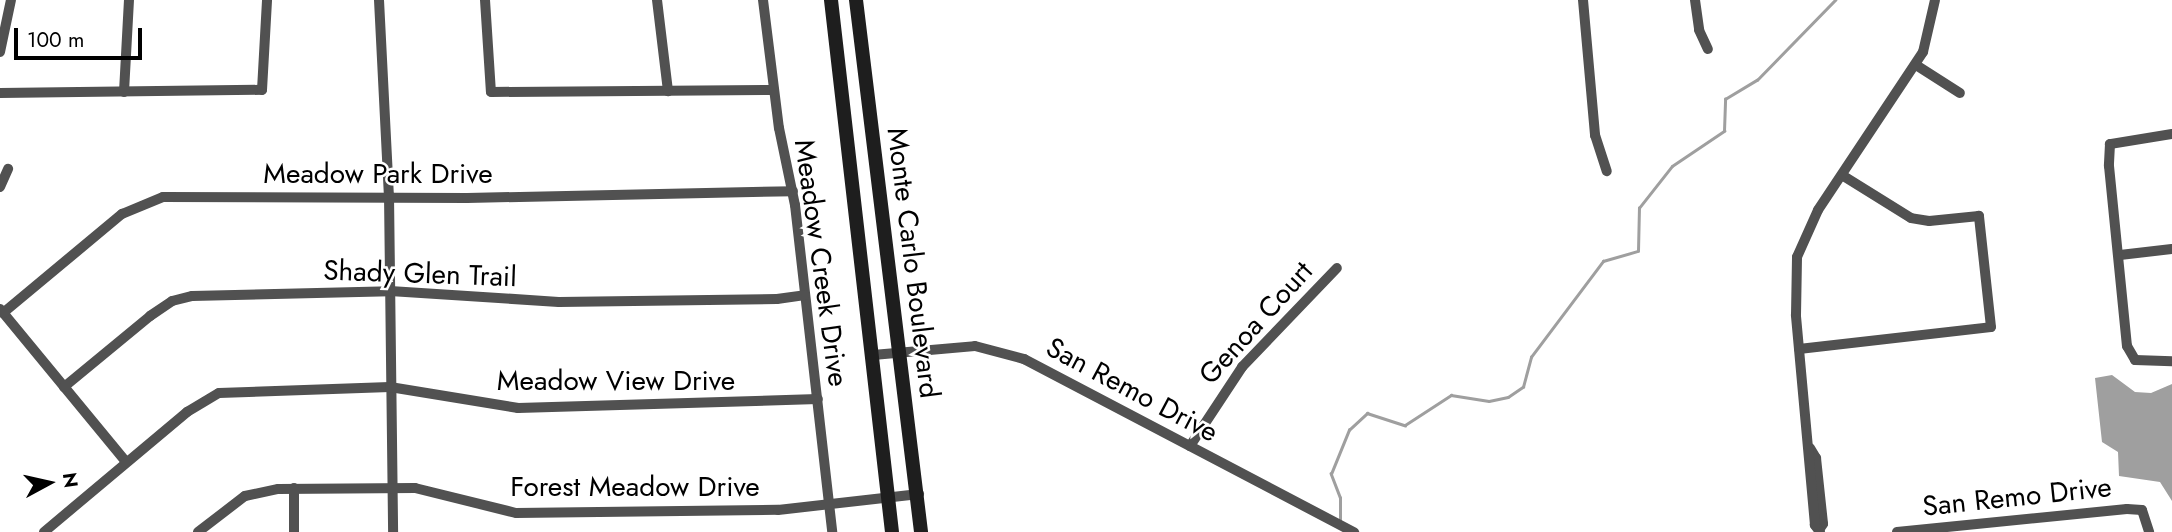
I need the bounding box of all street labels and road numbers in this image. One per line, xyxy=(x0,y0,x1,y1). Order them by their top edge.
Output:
street label: Monte Carlo Boulevard xyxy=(880,126,946,400)
street label: Meadow Creek Drive xyxy=(787,137,855,389)
street label: Meadow Park Drive xyxy=(263,157,493,191)
street label: Shady Glen Trail xyxy=(323,254,517,294)
street label: Genoa Court xyxy=(1192,255,1320,391)
street label: San Remo Drive xyxy=(1040,331,1224,449)
street label: Meadow View Drive xyxy=(497,364,735,398)
street label: Forest Meadow Drive xyxy=(510,470,760,504)
street label: San Remo Drive xyxy=(1921,470,2113,524)

